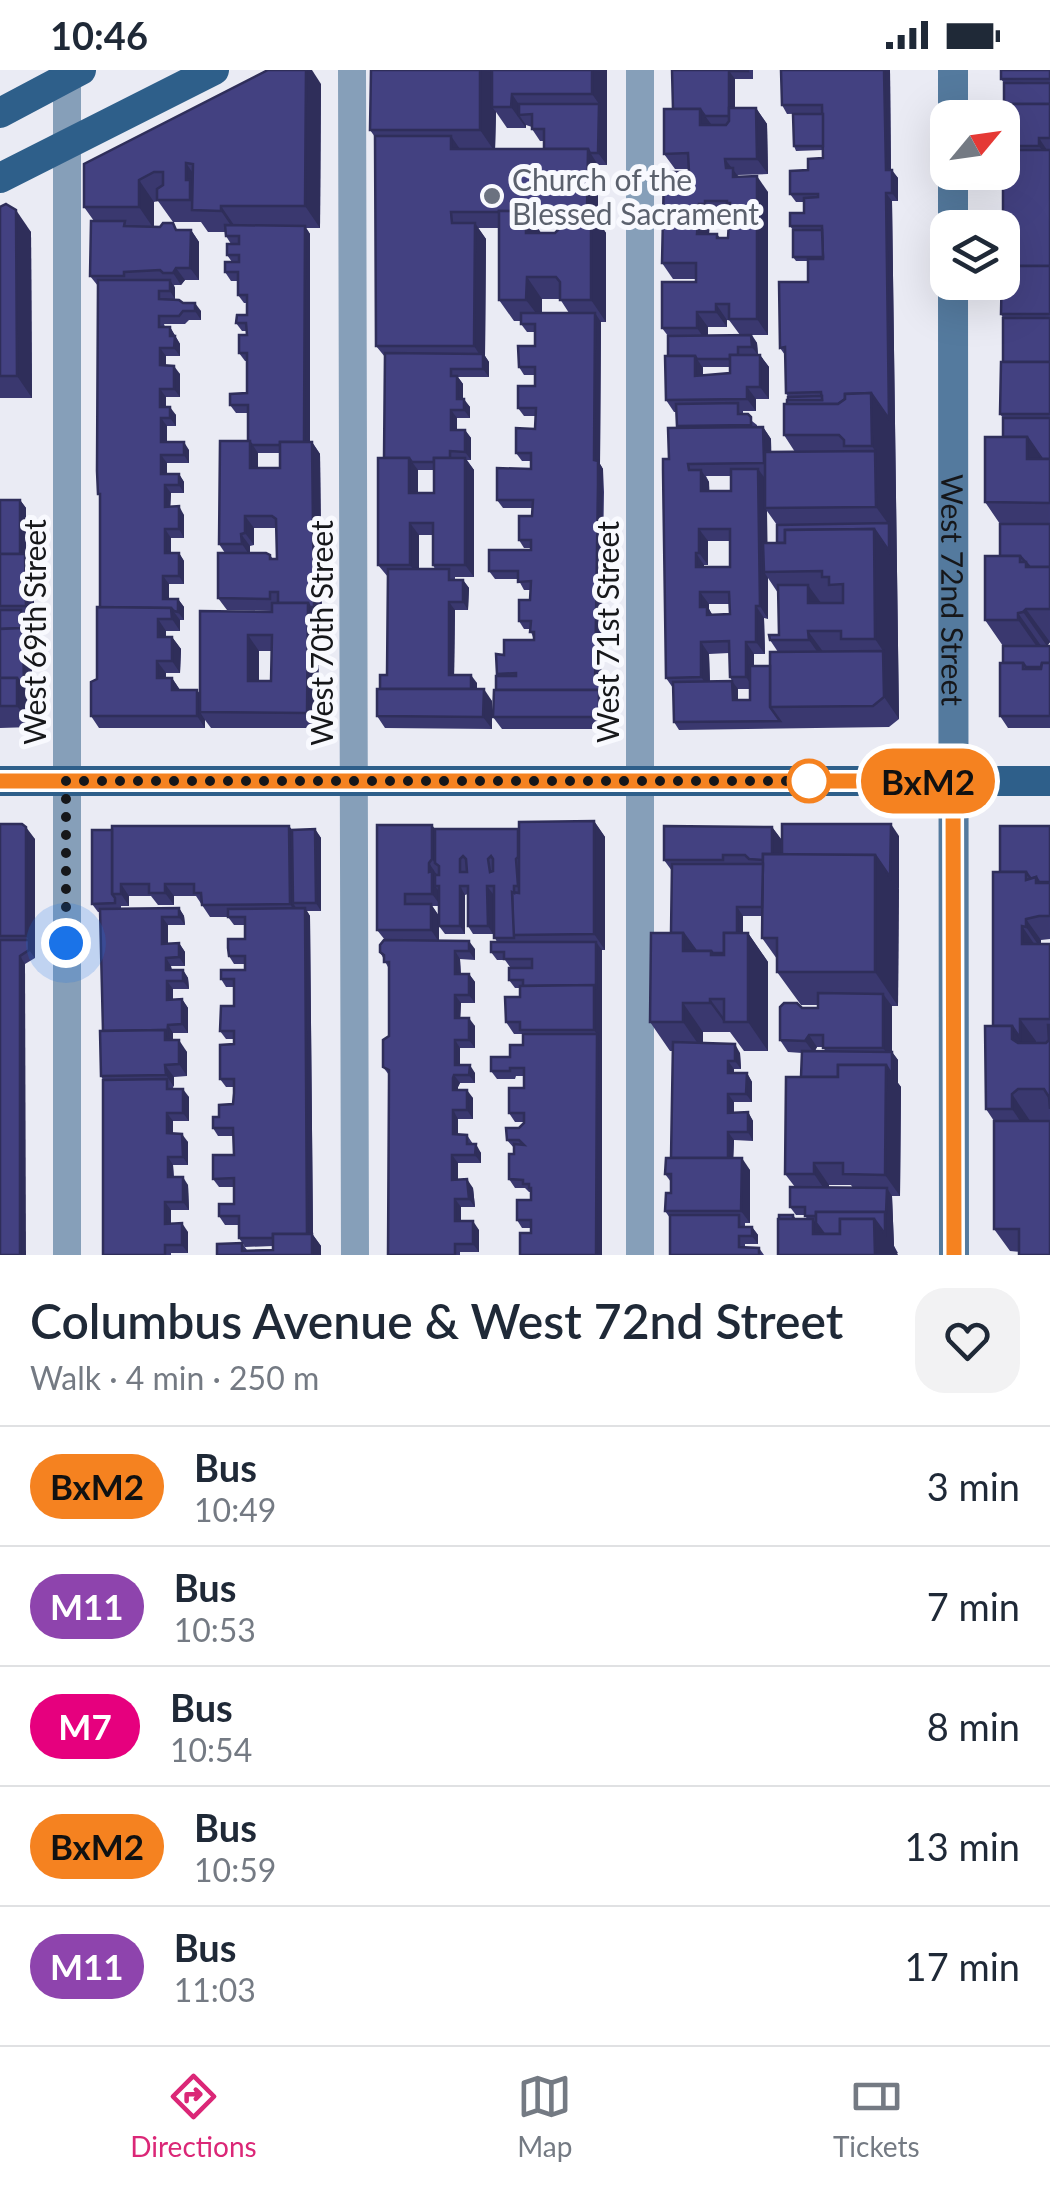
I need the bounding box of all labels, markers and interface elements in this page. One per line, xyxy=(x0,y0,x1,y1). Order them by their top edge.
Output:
text: 10:46 xyxy=(50,12,148,58)
north arrow xyxy=(930,100,1020,190)
map controls xyxy=(930,100,1020,300)
place label: Church of the Blessed Sacrament xyxy=(512,161,759,231)
marker: Church of the Blessed Sacrament xyxy=(481,185,503,207)
button: layers xyxy=(930,210,1020,300)
street label: West 72nd Street xyxy=(935,474,971,706)
street label: West 69th Street xyxy=(16,519,52,745)
street label: West 70th Street xyxy=(303,520,339,746)
street label: West 71st Street xyxy=(589,521,625,743)
line badge: BxM2 xyxy=(858,748,998,814)
unlabelled marker xyxy=(788,760,830,802)
text: BxM2 xyxy=(881,760,975,802)
your location xyxy=(41,918,91,968)
button: heart xyxy=(915,1288,1020,1393)
text: Columbus Avenue & West 72nd Street xyxy=(30,1292,843,1349)
text: Walk · 4 min · 250 m xyxy=(30,1358,319,1397)
text: Bus xyxy=(194,1444,257,1490)
text: 3 min xyxy=(927,1463,1020,1509)
text: BxM2 xyxy=(50,1465,144,1507)
text: 10:49 xyxy=(194,1490,276,1529)
text: Bus xyxy=(174,1564,237,1610)
text: 7 min xyxy=(927,1583,1020,1629)
text: M11 xyxy=(50,1585,124,1627)
text: 10:53 xyxy=(174,1610,256,1649)
text: Bus xyxy=(170,1684,233,1730)
text: 8 min xyxy=(927,1703,1020,1749)
text: M7 xyxy=(58,1705,112,1747)
text: 10:54 xyxy=(170,1730,252,1769)
text: Bus xyxy=(194,1804,257,1850)
text: 13 min xyxy=(905,1823,1020,1869)
text: BxM2 xyxy=(50,1825,144,1867)
text: 10:59 xyxy=(194,1850,276,1889)
text: Bus xyxy=(174,1924,237,1970)
text: 17 min xyxy=(905,1943,1020,1989)
text: M11 xyxy=(50,1945,124,1987)
text: 11:03 xyxy=(174,1970,256,2009)
tab: Directions xyxy=(130,2069,257,2163)
tab: Map xyxy=(517,2069,572,2163)
tab: Tickets xyxy=(833,2069,920,2163)

